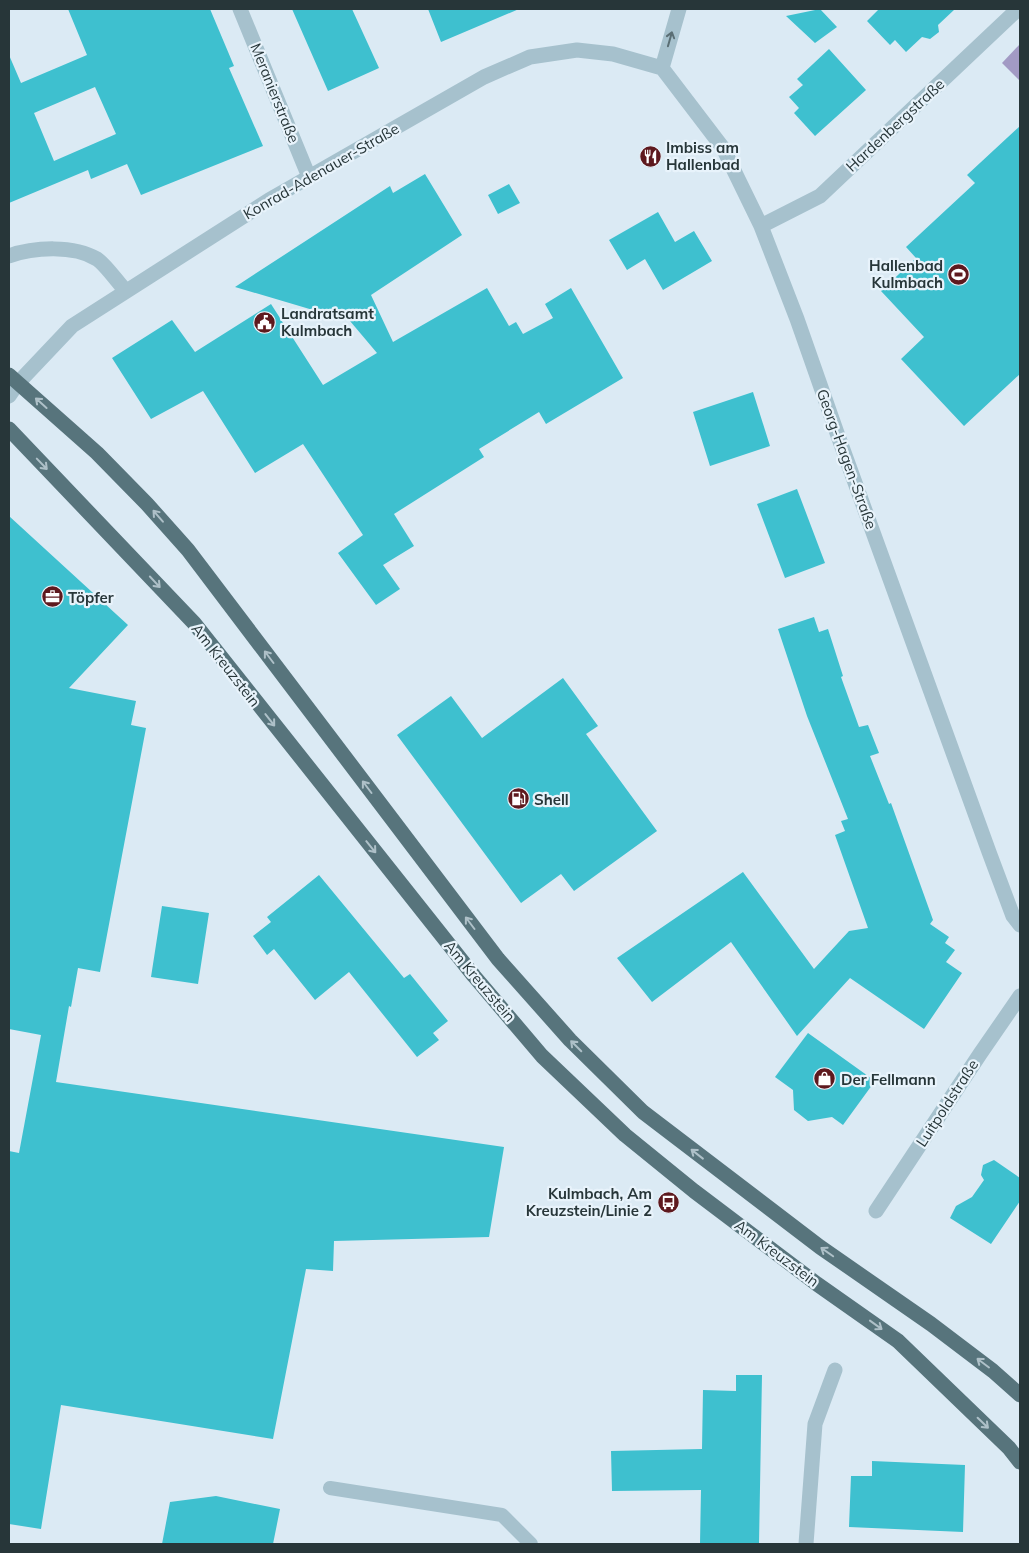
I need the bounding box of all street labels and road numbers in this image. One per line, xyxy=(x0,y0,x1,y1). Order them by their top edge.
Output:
street label: Meranierstraße xyxy=(246,40,304,146)
street label: Hardenbergstraße xyxy=(842,74,948,176)
street label: Konrad-Adenauer-Straße xyxy=(240,119,402,223)
street label: Georg-Hagen-Straße xyxy=(813,386,881,532)
street label: Am Kreuzstein xyxy=(188,620,264,710)
street label: Am Kreuzstein xyxy=(440,936,520,1026)
street label: Luitpoldstraße xyxy=(912,1056,982,1150)
street label: Am Kreuzstein xyxy=(731,1215,823,1291)

